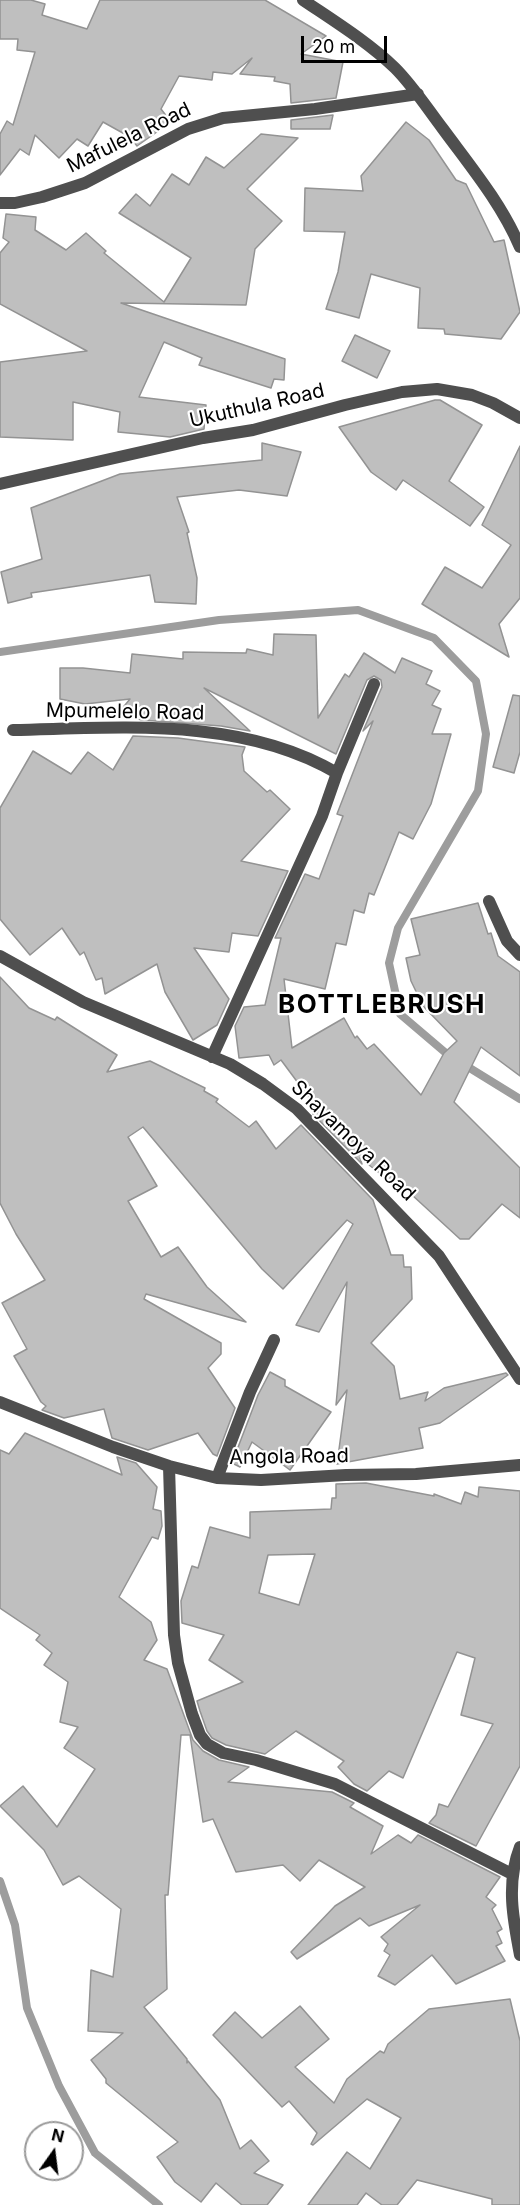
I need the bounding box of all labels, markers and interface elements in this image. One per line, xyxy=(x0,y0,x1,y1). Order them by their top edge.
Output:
scale bar xyxy=(304,24,390,62)
text: 20 m xyxy=(312,36,355,57)
street label: Mafulela Road xyxy=(63,98,195,178)
street label: Ukuthula Road xyxy=(187,379,327,433)
street label: Mpumelelo Road xyxy=(46,699,204,725)
district label: BOTTLEBRUSH xyxy=(278,989,486,1021)
street label: Shayamoya Road xyxy=(286,1076,420,1206)
street label: Angola Road xyxy=(229,1444,349,1470)
north arrow xyxy=(24,2121,84,2181)
text: N xyxy=(50,2124,66,2147)

